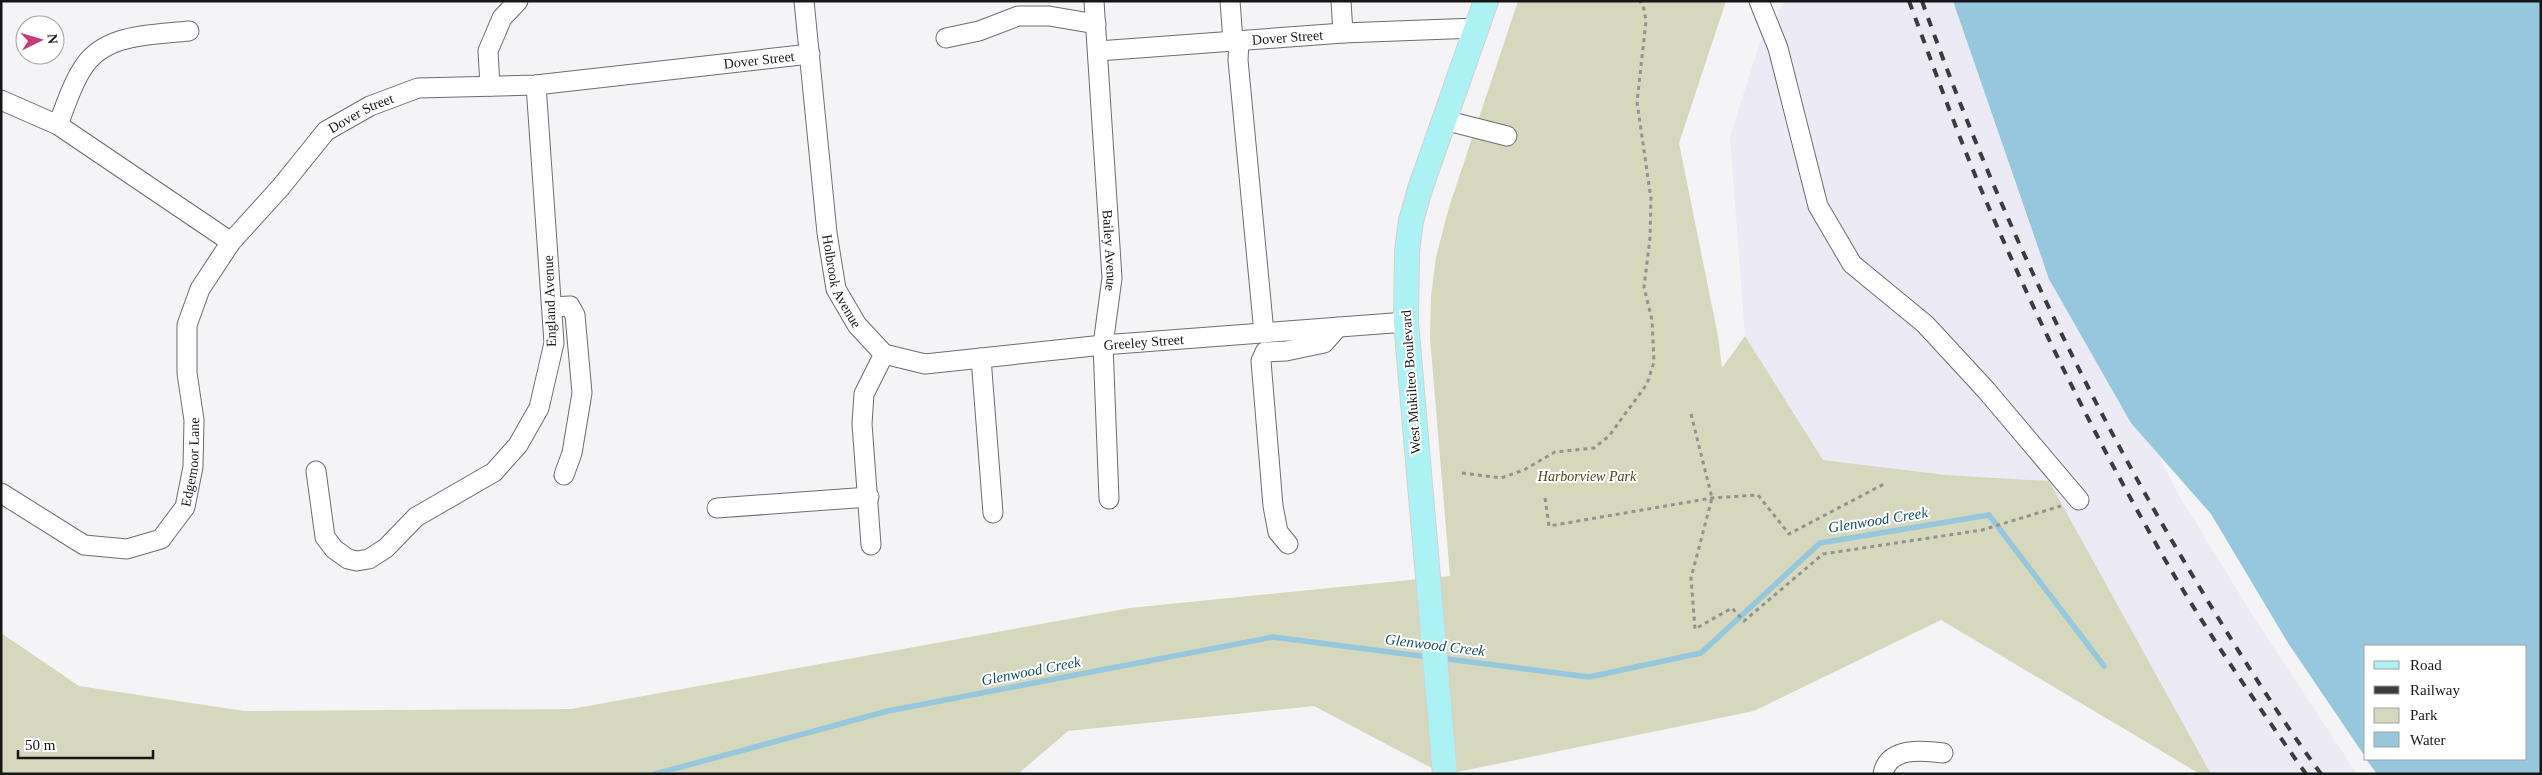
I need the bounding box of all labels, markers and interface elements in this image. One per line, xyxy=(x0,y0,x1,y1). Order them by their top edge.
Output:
north arrow xyxy=(15,15,65,65)
street label: Dover Street xyxy=(1251,27,1324,47)
text: N xyxy=(45,33,60,45)
street label: Dover Street xyxy=(723,48,795,71)
street label: Dover Street xyxy=(326,90,396,136)
street label: Bailey Avenue xyxy=(1100,209,1119,292)
street label: Holbrook Avenue xyxy=(820,233,864,330)
street label: England Avenue xyxy=(541,255,559,347)
street label: West Mukilteo Boulevard xyxy=(1398,310,1424,454)
street label: Greeley Street xyxy=(1103,331,1184,352)
street label: Edgemoor Lane xyxy=(178,417,202,508)
park label: Harborview Park xyxy=(1537,469,1637,484)
water label: Glenwood Creek xyxy=(1827,504,1929,536)
water label: Glenwood Creek xyxy=(1384,631,1486,659)
legend xyxy=(2364,645,2527,760)
water label: Glenwood Creek xyxy=(980,653,1082,688)
text: Road xyxy=(2410,657,2442,673)
text: Railway xyxy=(2410,682,2460,698)
text: Park xyxy=(2410,707,2438,723)
scale bar xyxy=(18,728,152,760)
text: Water xyxy=(2410,732,2445,748)
text: 50 m xyxy=(25,737,56,753)

